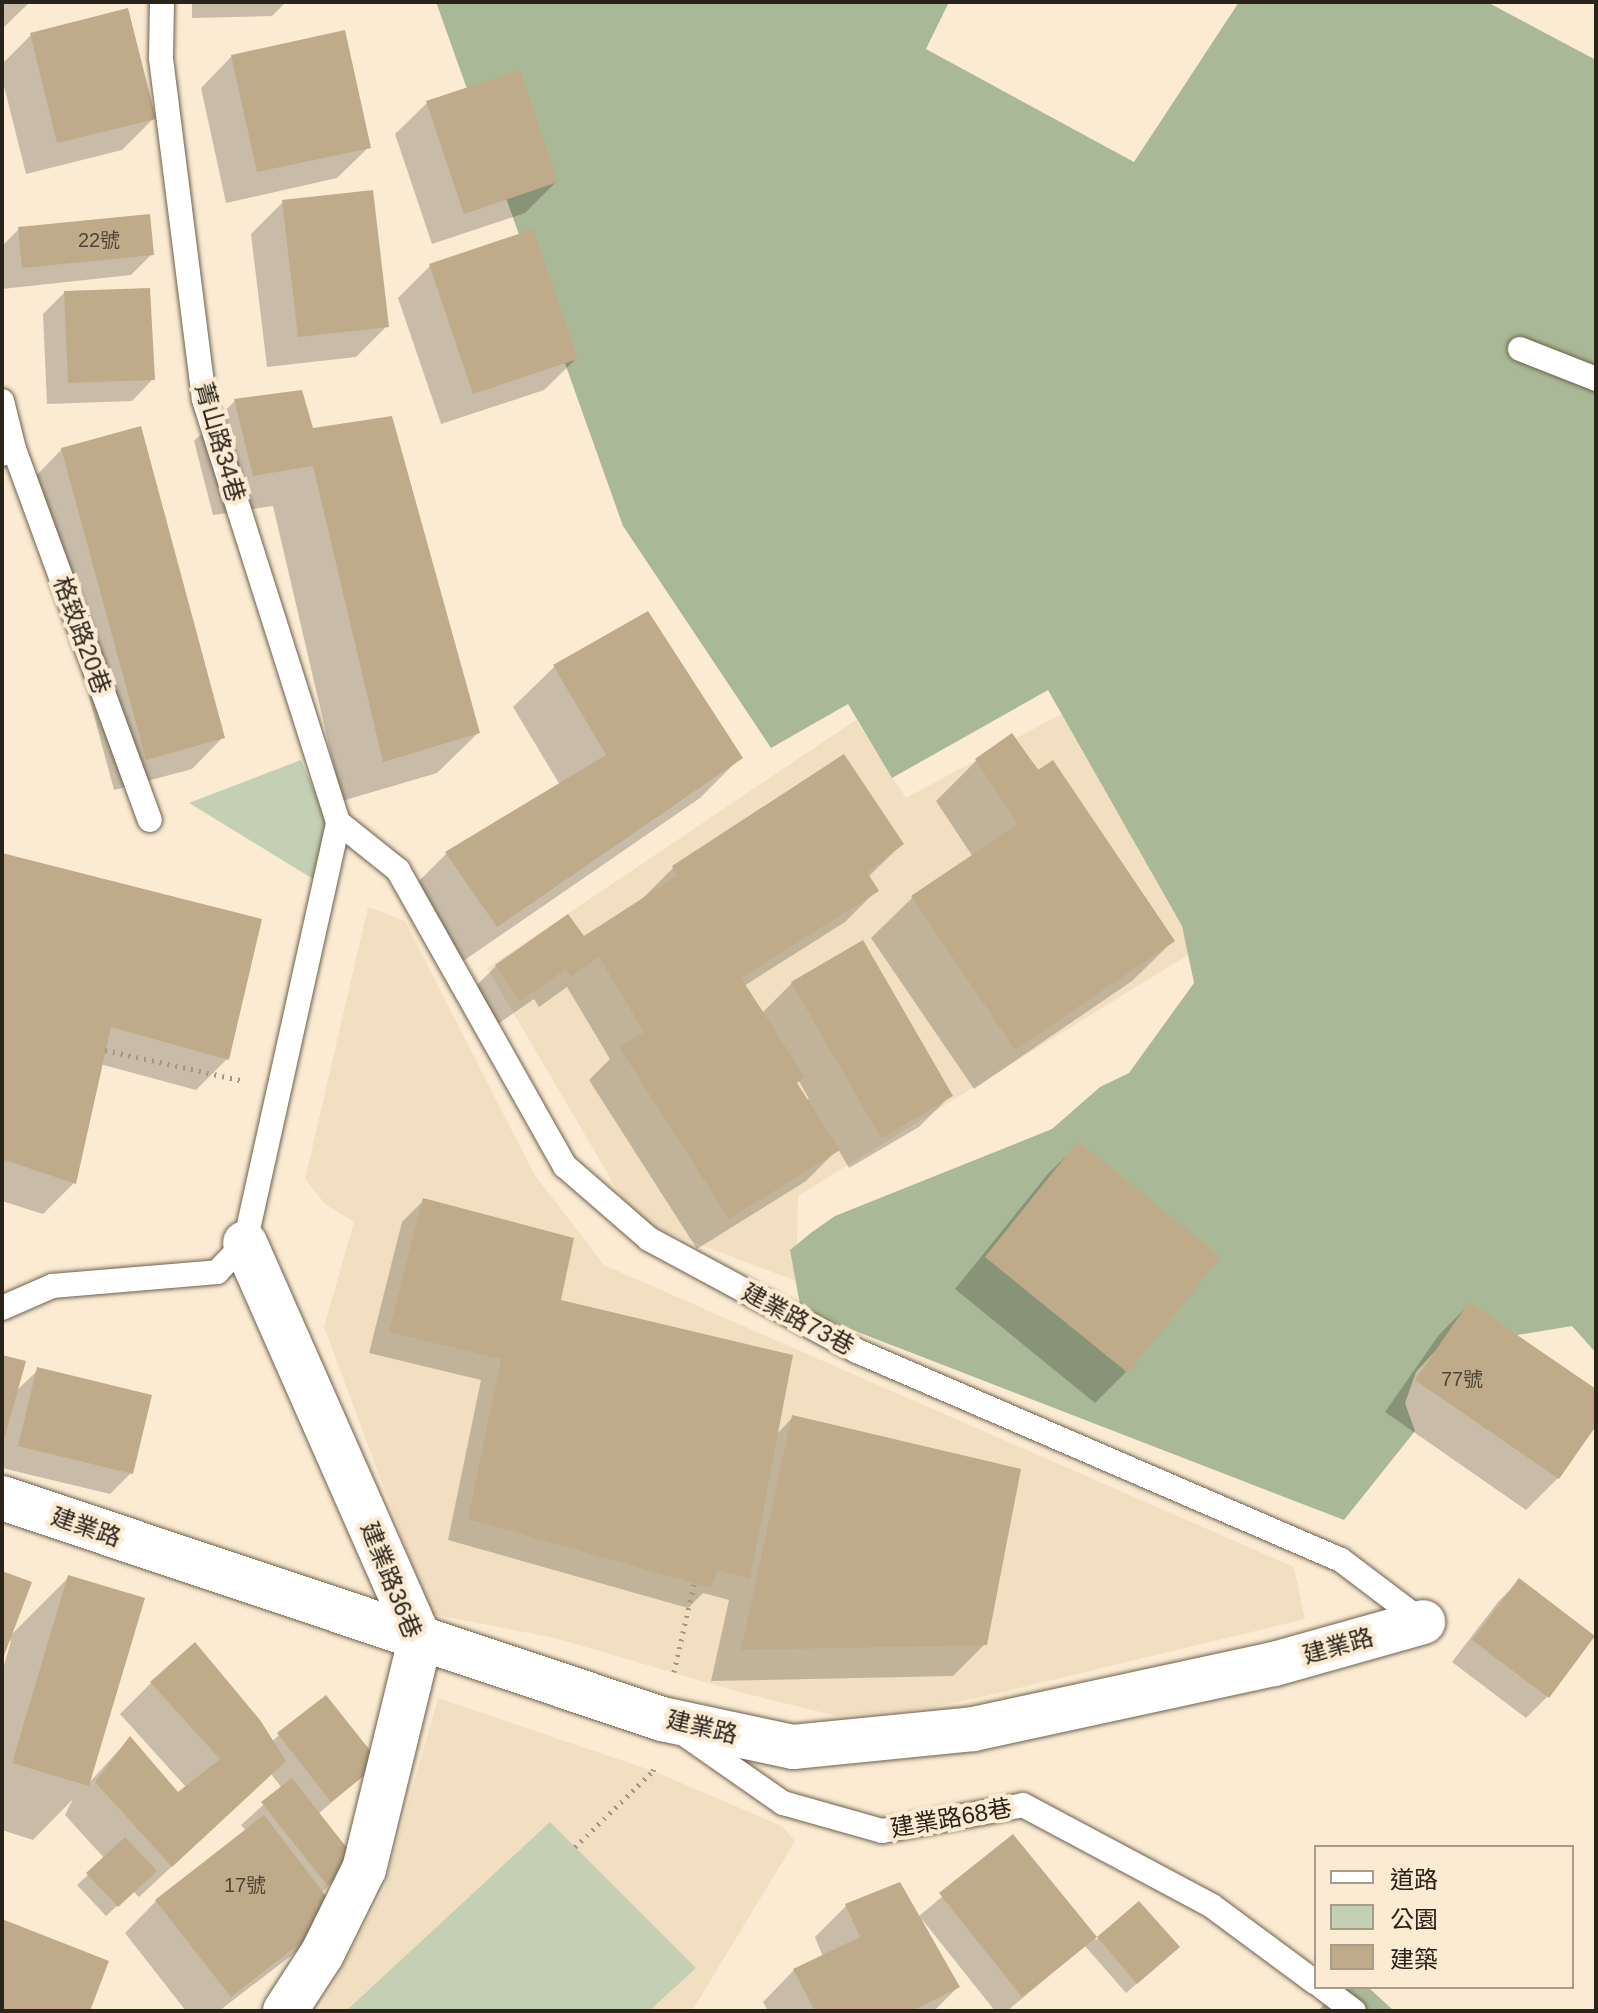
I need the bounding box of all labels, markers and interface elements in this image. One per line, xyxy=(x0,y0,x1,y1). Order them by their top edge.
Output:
house number: 22號 xyxy=(78,228,120,252)
street label: 菁山路34巷 xyxy=(189,379,251,505)
street label: 格致路20巷 xyxy=(47,572,117,698)
street label: 建業路73巷 xyxy=(737,1277,859,1361)
house number: 77號 xyxy=(1441,1367,1483,1391)
street label: 建業路 xyxy=(47,1502,125,1552)
street label: 建業路36巷 xyxy=(355,1518,427,1642)
street label: 建業路 xyxy=(1299,1622,1377,1670)
street label: 建業路 xyxy=(664,1705,740,1749)
street label: 建業路68巷 xyxy=(888,1793,1014,1843)
legend xyxy=(1314,1845,1574,1989)
text: 道路 xyxy=(1390,1866,1438,1893)
house number: 17號 xyxy=(224,1873,266,1897)
text: 公園 xyxy=(1390,1906,1438,1933)
text: 建築 xyxy=(1390,1946,1438,1973)

